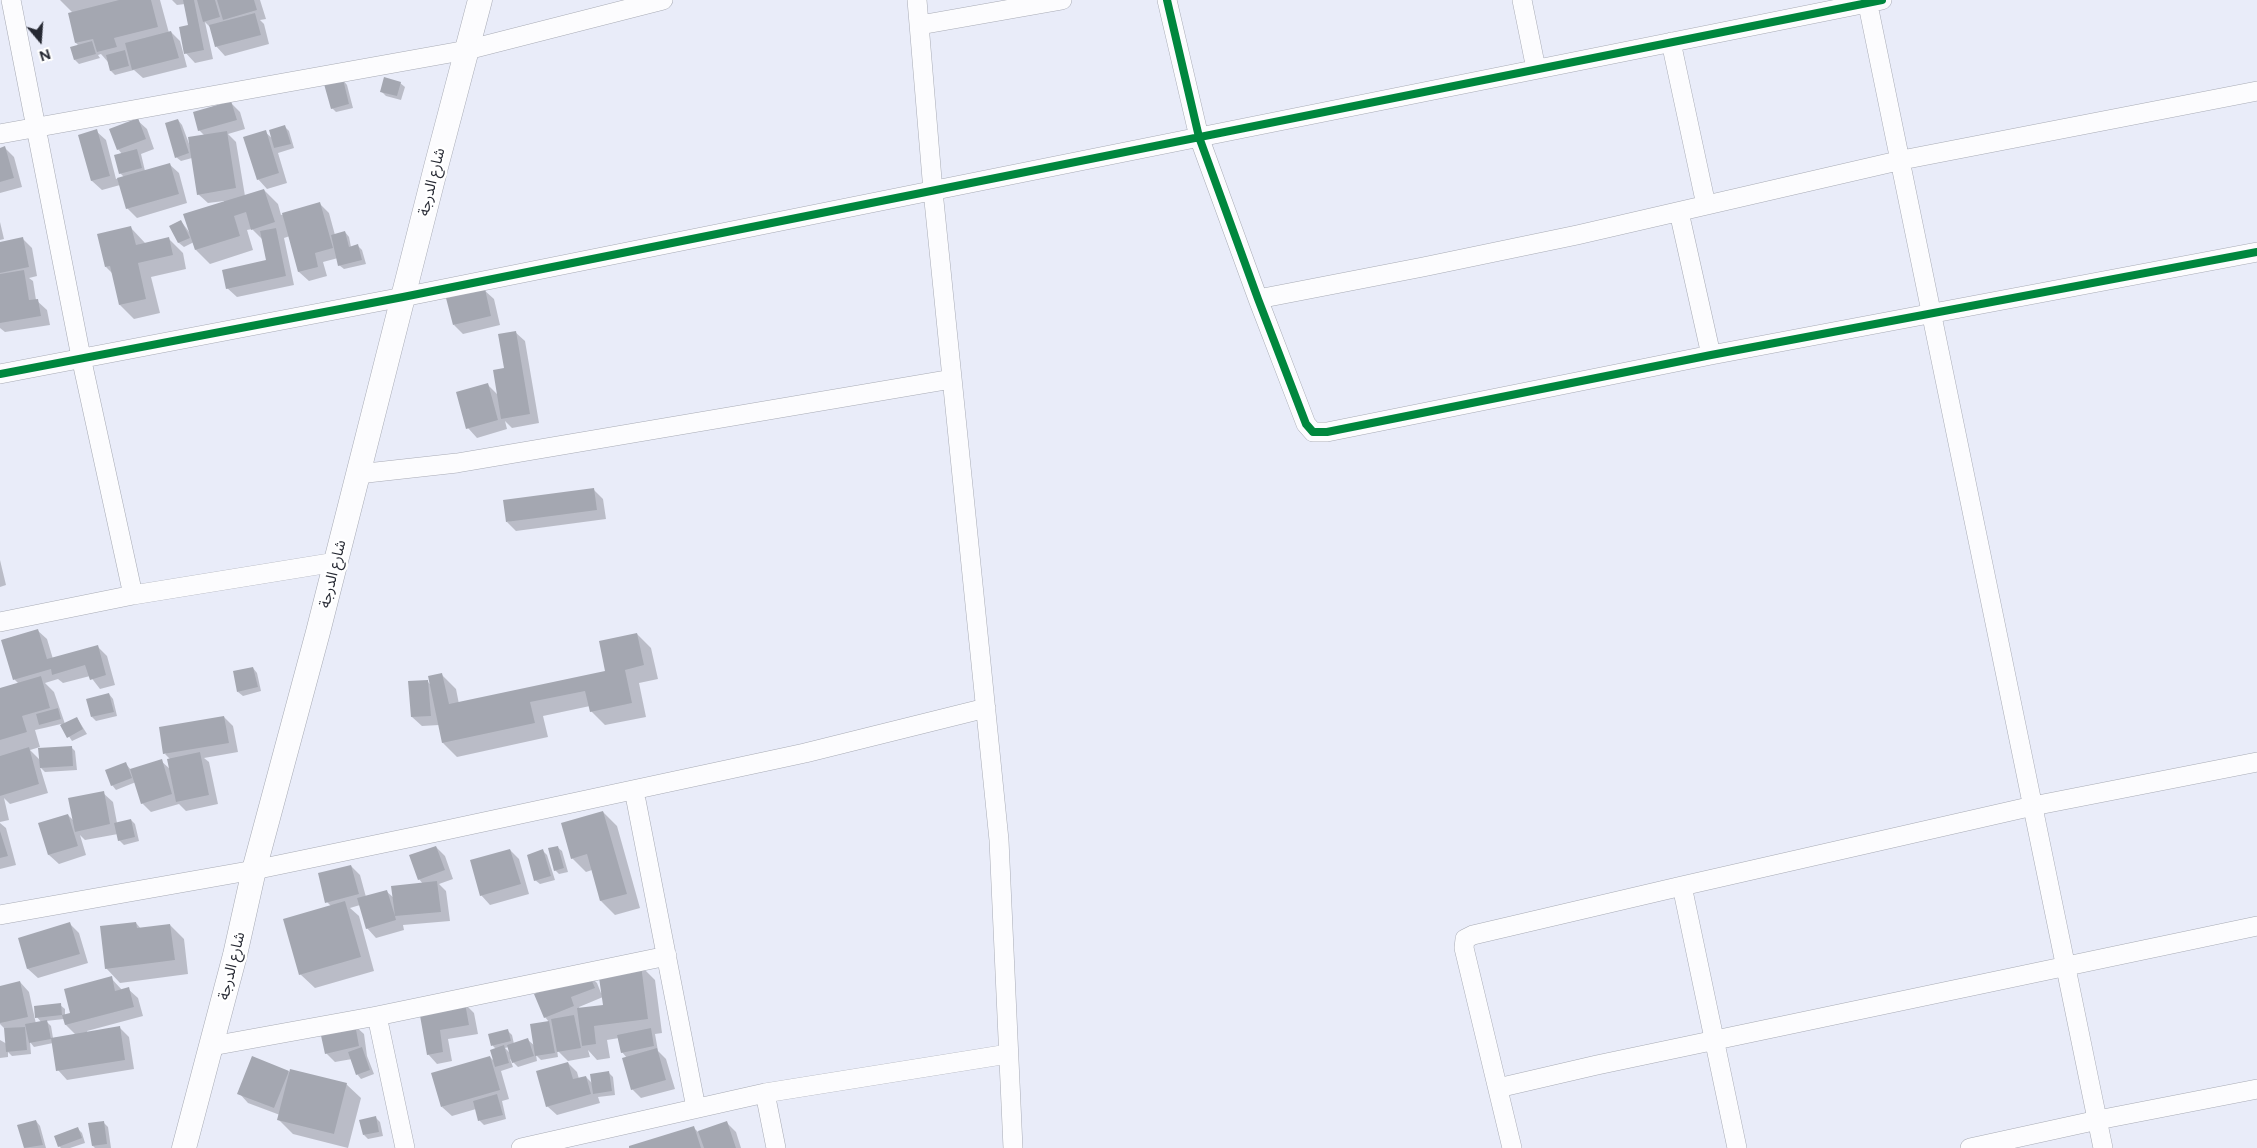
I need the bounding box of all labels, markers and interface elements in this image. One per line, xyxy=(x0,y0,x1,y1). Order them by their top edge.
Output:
north arrow xyxy=(15,15,65,65)
text: N xyxy=(37,45,53,64)
street label: شارع الدرجة xyxy=(415,146,449,218)
street label: شارع الدرجة xyxy=(316,538,350,610)
street label: شارع الدرجة xyxy=(215,930,249,1002)

